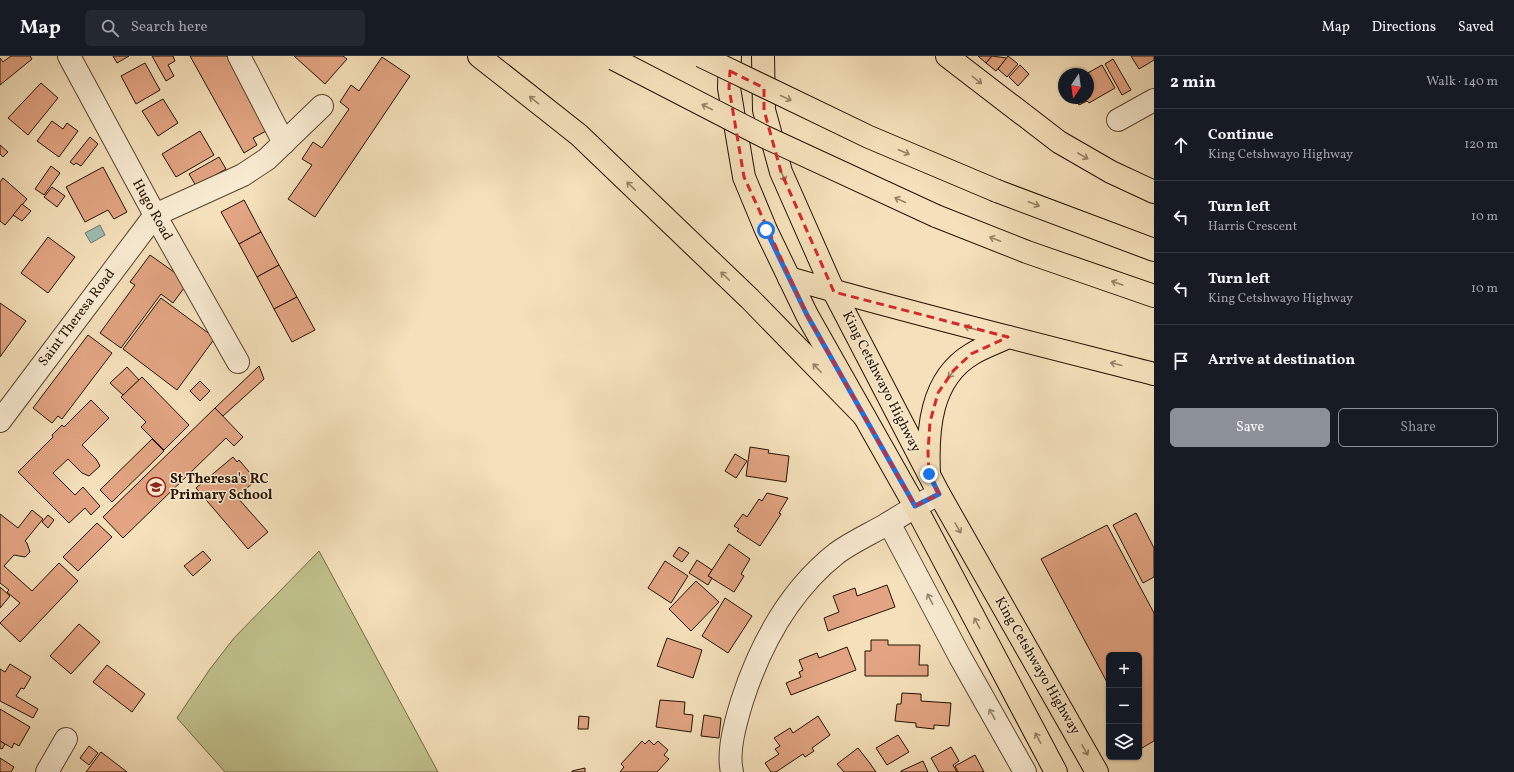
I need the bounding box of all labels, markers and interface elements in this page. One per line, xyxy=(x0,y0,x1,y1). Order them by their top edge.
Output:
search box xyxy=(85,10,365,46)
text: Map xyxy=(20,15,61,41)
icon: search xyxy=(99,17,121,39)
text: Search here xyxy=(131,17,208,38)
text: Map xyxy=(1322,18,1350,37)
text: Directions xyxy=(1372,18,1436,37)
text: Saved xyxy=(1458,18,1494,37)
north arrow xyxy=(1058,68,1094,104)
text: 2 min xyxy=(1170,71,1216,94)
text: Walk · 140 m xyxy=(1426,73,1498,91)
one-way arrow xyxy=(972,76,983,85)
one-way arrow xyxy=(529,95,540,104)
one-way arrow xyxy=(779,95,791,102)
one-way arrow xyxy=(701,103,713,111)
text: Continue xyxy=(1208,125,1273,146)
icon: ahead xyxy=(1170,134,1192,156)
text: 120 m xyxy=(1464,136,1498,154)
text: King Cetshwayo Highway xyxy=(1208,146,1353,164)
one-way arrow xyxy=(898,149,910,156)
one-way arrow xyxy=(1077,152,1089,160)
one-way arrow xyxy=(779,170,787,182)
street label: Hugo Road xyxy=(127,176,177,244)
one-way arrow xyxy=(626,181,636,191)
one-way arrow xyxy=(895,196,907,203)
text: Turn left xyxy=(1208,197,1270,218)
one-way arrow xyxy=(1027,201,1039,209)
icon: left xyxy=(1170,206,1192,228)
text: 10 m xyxy=(1471,208,1498,226)
text: Harris Crescent xyxy=(1208,218,1297,236)
route start xyxy=(757,221,775,239)
one-way arrow xyxy=(990,235,1002,243)
street label: Saint Theresa Road xyxy=(34,265,120,371)
text: Turn left xyxy=(1208,269,1270,290)
one-way arrow xyxy=(720,271,731,280)
icon: left xyxy=(1170,278,1192,300)
one-way arrow xyxy=(1112,279,1124,287)
text: 10 m xyxy=(1471,280,1498,298)
text: King Cetshwayo Highway xyxy=(1208,290,1353,308)
street label: King Cetshwayo Highway xyxy=(837,308,925,456)
one-way arrow xyxy=(964,323,977,331)
icon: arrive xyxy=(1170,350,1192,372)
text: Arrive at destination xyxy=(1208,350,1355,371)
one-way arrow xyxy=(1110,360,1123,368)
one-way arrow xyxy=(812,363,822,373)
one-way arrow xyxy=(948,367,957,378)
button: Save xyxy=(1170,408,1330,447)
button: Share xyxy=(1338,408,1498,447)
route end xyxy=(920,465,938,483)
place label: St Theresa's RC Primary School xyxy=(170,470,273,505)
school or university icon: St Theresa's RC Primary School xyxy=(145,476,167,498)
one-way arrow xyxy=(955,522,963,534)
one-way arrow xyxy=(926,593,933,605)
street label: King Cetshwayo Highway xyxy=(990,594,1084,739)
one-way arrow xyxy=(973,617,980,629)
map controls xyxy=(1106,652,1142,760)
button: + xyxy=(1106,652,1142,688)
button: − xyxy=(1106,688,1142,724)
one-way arrow xyxy=(987,708,995,720)
button: layers xyxy=(1106,724,1142,760)
one-way arrow xyxy=(1034,732,1041,744)
one-way arrow xyxy=(1081,744,1089,756)

